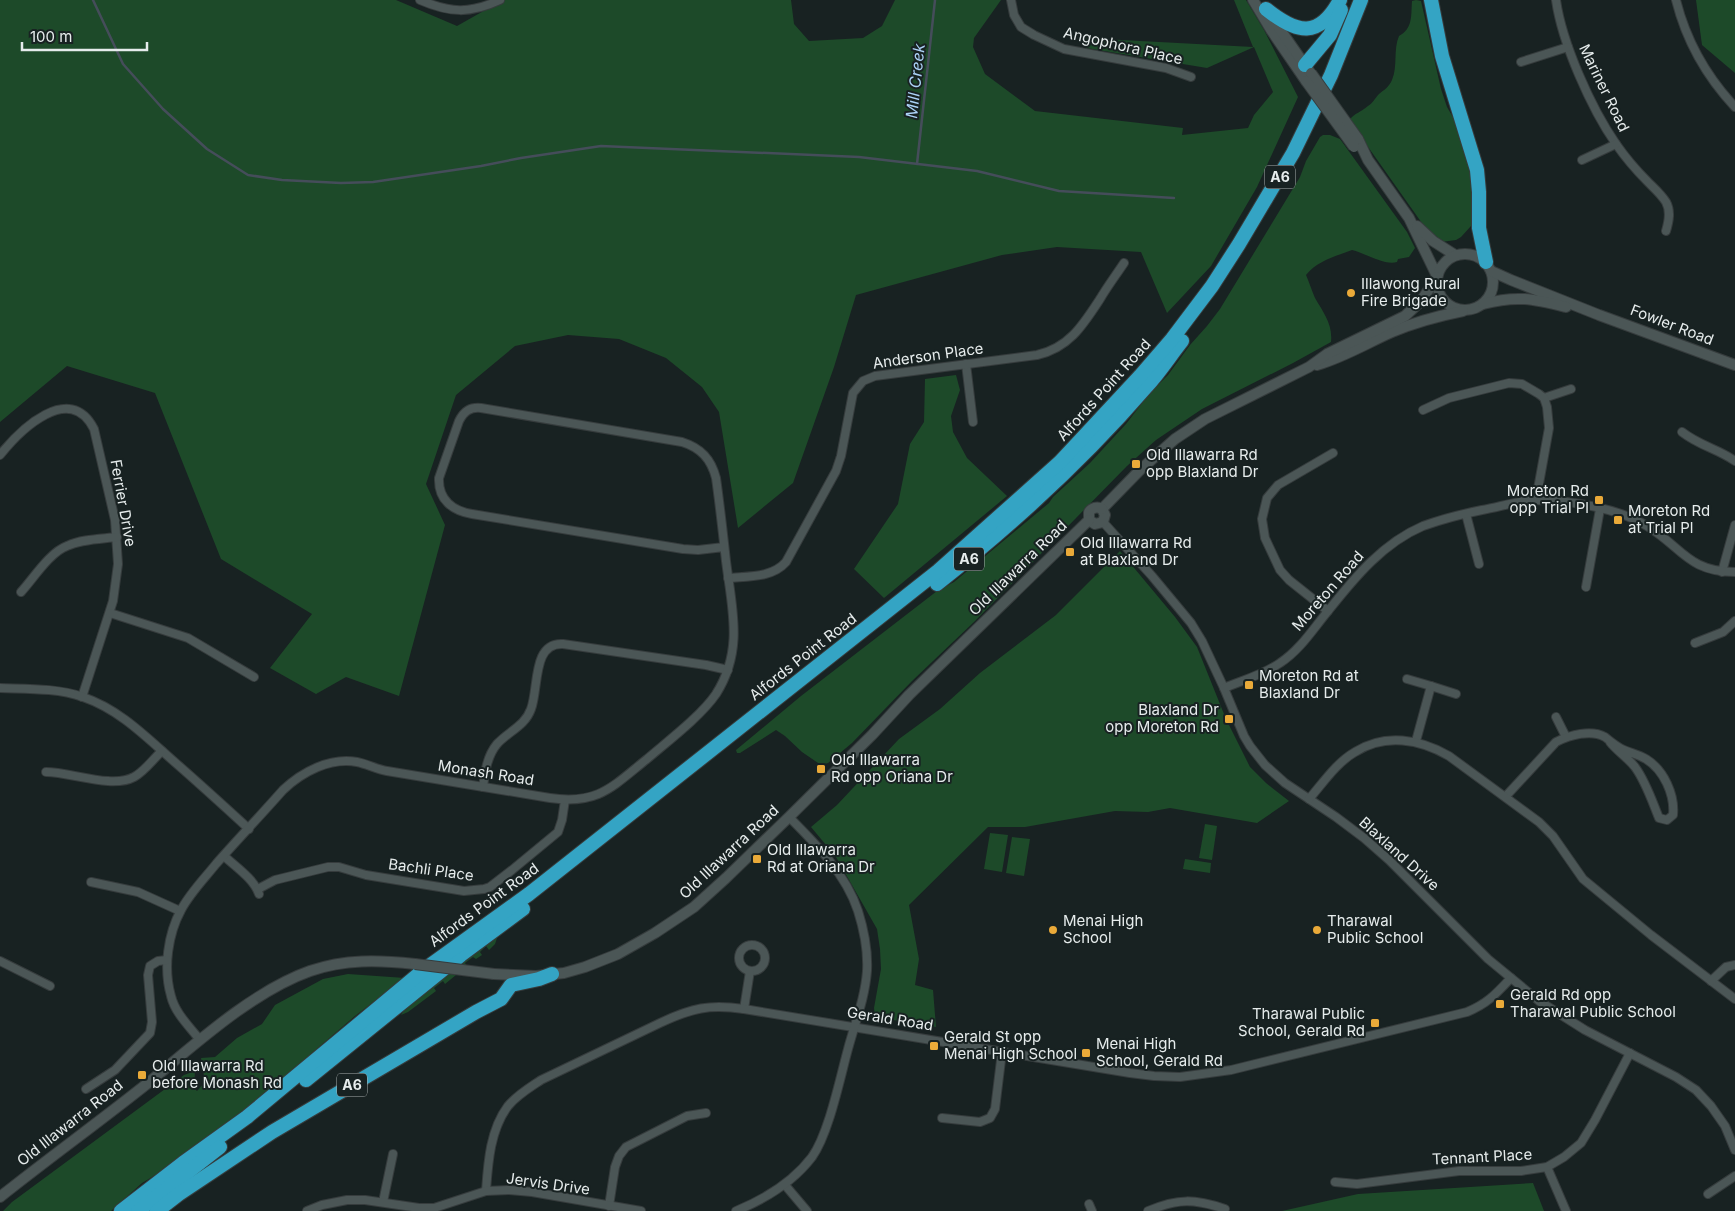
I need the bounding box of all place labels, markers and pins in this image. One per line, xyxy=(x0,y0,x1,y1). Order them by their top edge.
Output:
place label: Illawong Rural Fire Brigade xyxy=(1361,274,1460,310)
marker: Illawong Rural Fire Brigade xyxy=(1345,287,1357,299)
place label: Old Illawarra Rd opp Blaxland Dr xyxy=(1146,445,1259,481)
marker: Old Illawarra Rd opp Blaxland Dr xyxy=(1130,458,1142,470)
place label: Moreton Rd opp Trial Pl xyxy=(1507,481,1589,517)
marker: Moreton Rd opp Trial Pl xyxy=(1593,494,1605,506)
place label: Moreton Rd at Trial Pl xyxy=(1628,501,1710,537)
marker: Moreton Rd at Trial Pl xyxy=(1612,514,1624,526)
place label: Old Illawarra Rd at Blaxland Dr xyxy=(1080,533,1192,569)
marker: Old Illawarra Rd at Blaxland Dr xyxy=(1064,546,1076,558)
place label: Moreton Rd at Blaxland Dr xyxy=(1259,666,1359,702)
marker: Moreton Rd at Blaxland Dr xyxy=(1243,679,1255,691)
place label: Blaxland Dr opp Moreton Rd xyxy=(1105,700,1219,736)
marker: Blaxland Dr opp Moreton Rd xyxy=(1223,713,1235,725)
place label: Old Illawarra Rd opp Oriana Dr xyxy=(831,750,953,786)
marker: Old Illawarra Rd opp Oriana Dr xyxy=(815,763,827,775)
place label: Old Illawarra Rd at Oriana Dr xyxy=(767,840,875,876)
marker: Old Illawarra Rd at Oriana Dr xyxy=(751,853,763,865)
place label: Menai High School xyxy=(1063,911,1143,947)
place label: Tharawal Public School xyxy=(1327,911,1423,947)
marker: Menai High School xyxy=(1047,924,1059,936)
marker: Tharawal Public School xyxy=(1311,924,1323,936)
place label: Gerald Rd opp Tharawal Public School xyxy=(1510,985,1676,1021)
marker: Gerald Rd opp Tharawal Public School xyxy=(1494,998,1506,1010)
place label: Tharawal Public School, Gerald Rd xyxy=(1238,1004,1365,1040)
marker: Tharawal Public School, Gerald Rd xyxy=(1369,1017,1381,1029)
place label: Gerald St opp Menai High School xyxy=(944,1027,1077,1063)
place label: Menai High School, Gerald Rd xyxy=(1096,1034,1223,1070)
marker: Gerald St opp Menai High School xyxy=(928,1040,940,1052)
marker: Menai High School, Gerald Rd xyxy=(1080,1047,1092,1059)
place label: Old Illawarra Rd before Monash Rd xyxy=(152,1056,282,1092)
marker: Old Illawarra Rd before Monash Rd xyxy=(136,1069,148,1081)

